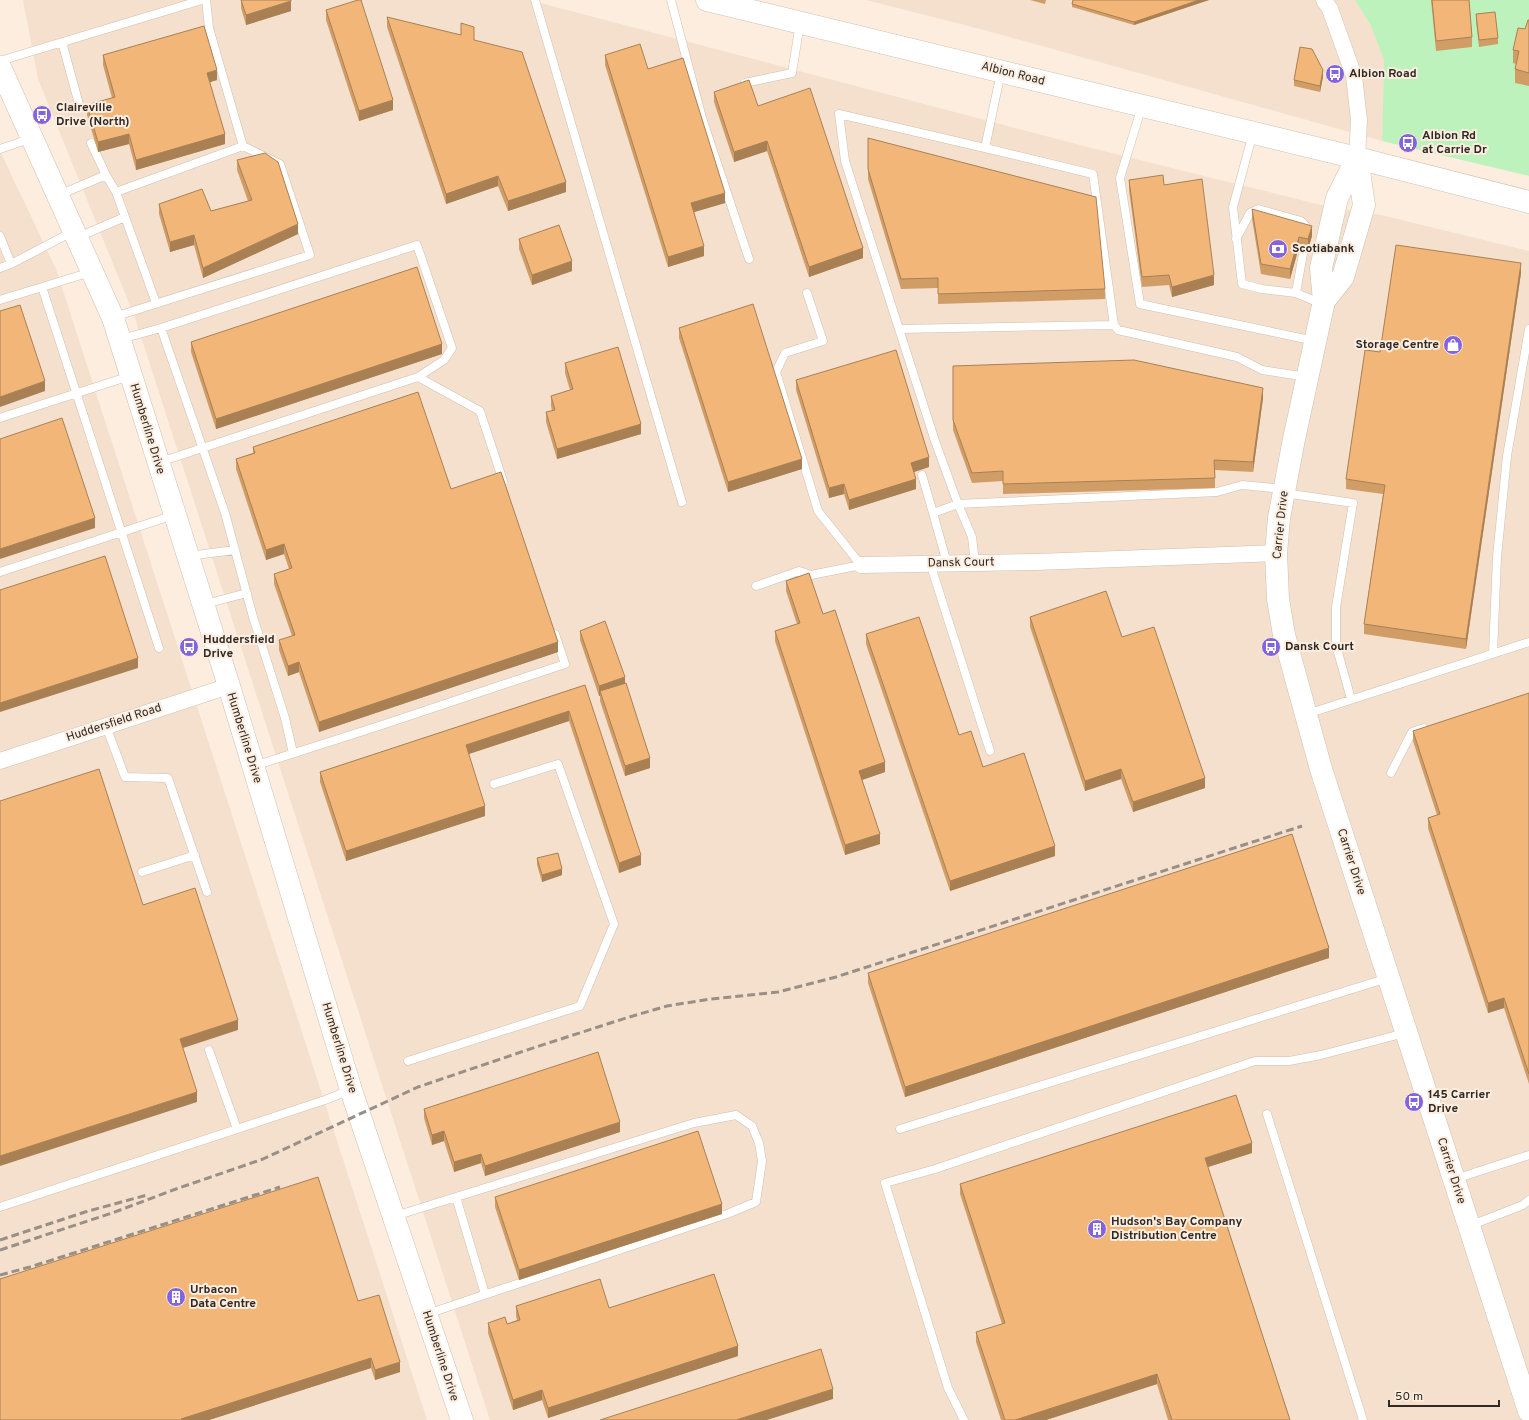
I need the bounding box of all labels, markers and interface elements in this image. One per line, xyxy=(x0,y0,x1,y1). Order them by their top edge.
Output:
street label: Albion Road xyxy=(979,58,1047,90)
bus stop icon: Albion Road xyxy=(1324,63,1346,85)
place label: Albion Road xyxy=(1349,66,1417,82)
place label: Claireville Drive (North) xyxy=(56,100,130,130)
bus stop icon: Claireville Drive (North) xyxy=(31,104,53,126)
place label: Albion Rd at Carrie Dr xyxy=(1422,128,1487,158)
bus stop icon: Albion Rd at Carrie Dr xyxy=(1397,132,1419,154)
bank icon: Scotiabank xyxy=(1267,238,1289,260)
place label: Scotiabank xyxy=(1292,241,1355,257)
shop icon: Storage Centre xyxy=(1442,334,1464,356)
place label: Storage Centre xyxy=(1355,337,1439,353)
street label: Humberline Drive xyxy=(126,382,168,476)
street label: Carrier Drive xyxy=(1269,490,1293,560)
street label: Dansk Court xyxy=(927,554,995,572)
place label: Huddersfield Drive xyxy=(203,632,275,662)
bus stop icon: Huddersfield Drive xyxy=(178,636,200,658)
bus stop icon: Dansk Court xyxy=(1260,636,1282,658)
place label: Dansk Court xyxy=(1285,639,1354,655)
street label: Humberline Drive xyxy=(223,691,265,785)
street label: Huddersfield Road xyxy=(64,700,164,746)
street label: Carrier Drive xyxy=(1333,827,1369,897)
street label: Humberline Drive xyxy=(318,1001,360,1095)
place label: 145 Carrier Drive xyxy=(1428,1087,1490,1117)
bus stop icon: 145 Carrier Drive xyxy=(1403,1091,1425,1113)
street label: Carrier Drive xyxy=(1433,1136,1469,1206)
place label: Hudson's Bay Company Distribution Centre xyxy=(1111,1214,1242,1244)
building icon: Hudson's Bay Company Distribution Centre xyxy=(1086,1218,1108,1240)
place label: Urbacon Data Centre xyxy=(190,1282,256,1312)
building icon: Urbacon Data Centre xyxy=(165,1286,187,1308)
street label: Humberline Drive xyxy=(418,1309,462,1403)
scale bar xyxy=(1389,1382,1499,1408)
text: 50 m xyxy=(1395,1389,1423,1405)

